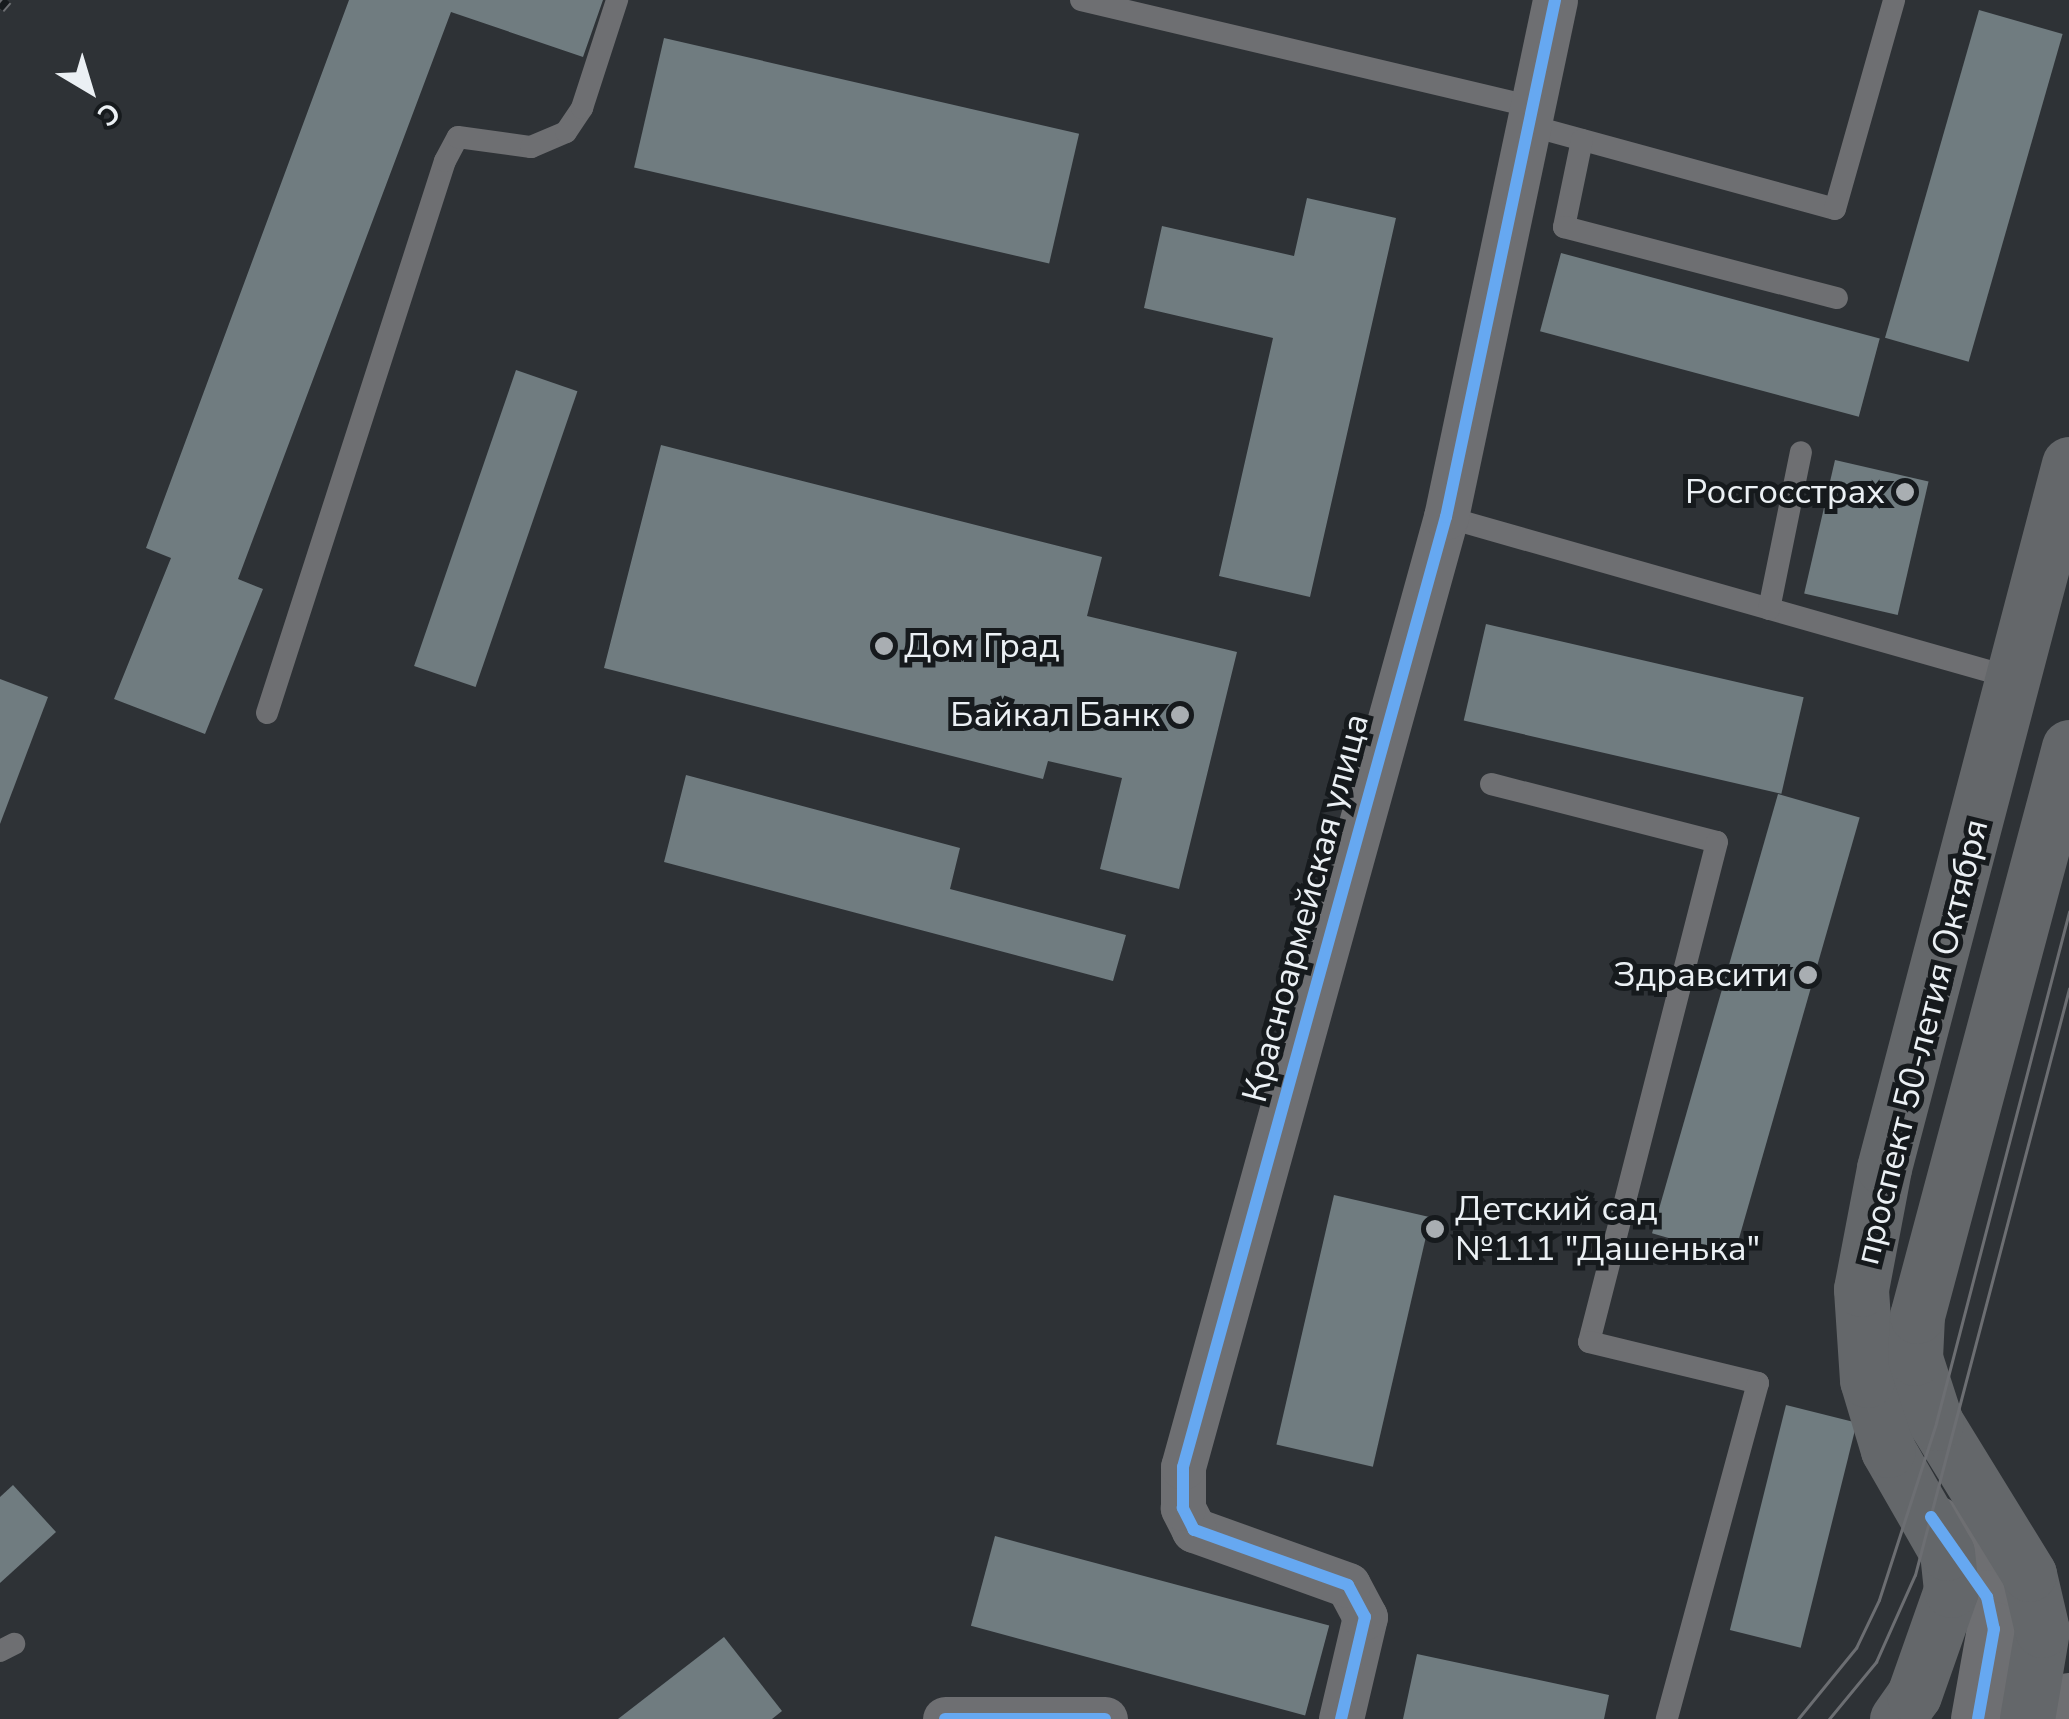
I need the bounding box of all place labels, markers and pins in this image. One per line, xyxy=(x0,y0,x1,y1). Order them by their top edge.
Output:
place label: Росгосстрах xyxy=(1685,471,1885,513)
marker: Росгосстрах xyxy=(1894,481,1916,503)
place label: Дом Град xyxy=(904,625,1060,667)
marker: Дом Град xyxy=(873,635,895,657)
place label: Байкал Банк xyxy=(950,694,1160,736)
marker: Байкал Банк xyxy=(1169,704,1191,726)
place label: Здравсити xyxy=(1613,954,1788,996)
marker: Здравсити xyxy=(1797,964,1819,986)
place label: Детский сад №111 "Дашенька" xyxy=(1455,1188,1760,1270)
marker: Детский сад №111 "Дашенька" xyxy=(1424,1218,1446,1240)

